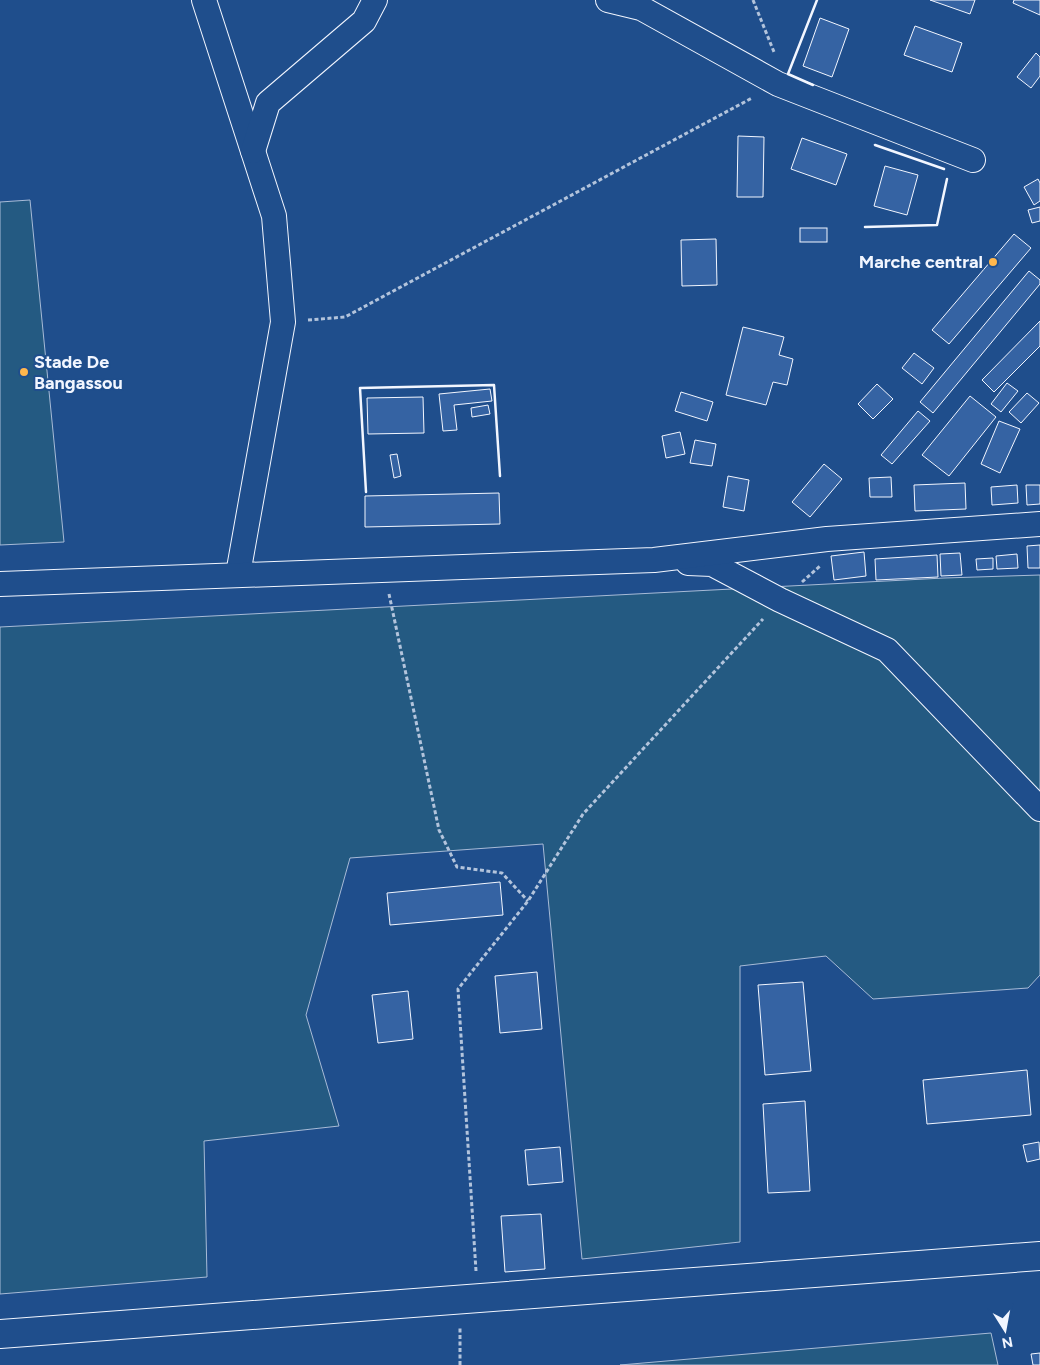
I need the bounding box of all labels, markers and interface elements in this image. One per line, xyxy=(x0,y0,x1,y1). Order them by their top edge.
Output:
place label: Marche central xyxy=(859,251,983,273)
marker: Marche central xyxy=(987,256,999,268)
place label: Stade De Bangassou xyxy=(34,351,123,394)
marker: Stade De Bangassou xyxy=(18,366,30,378)
north arrow xyxy=(980,1305,1030,1355)
text: N xyxy=(1000,1333,1014,1352)

